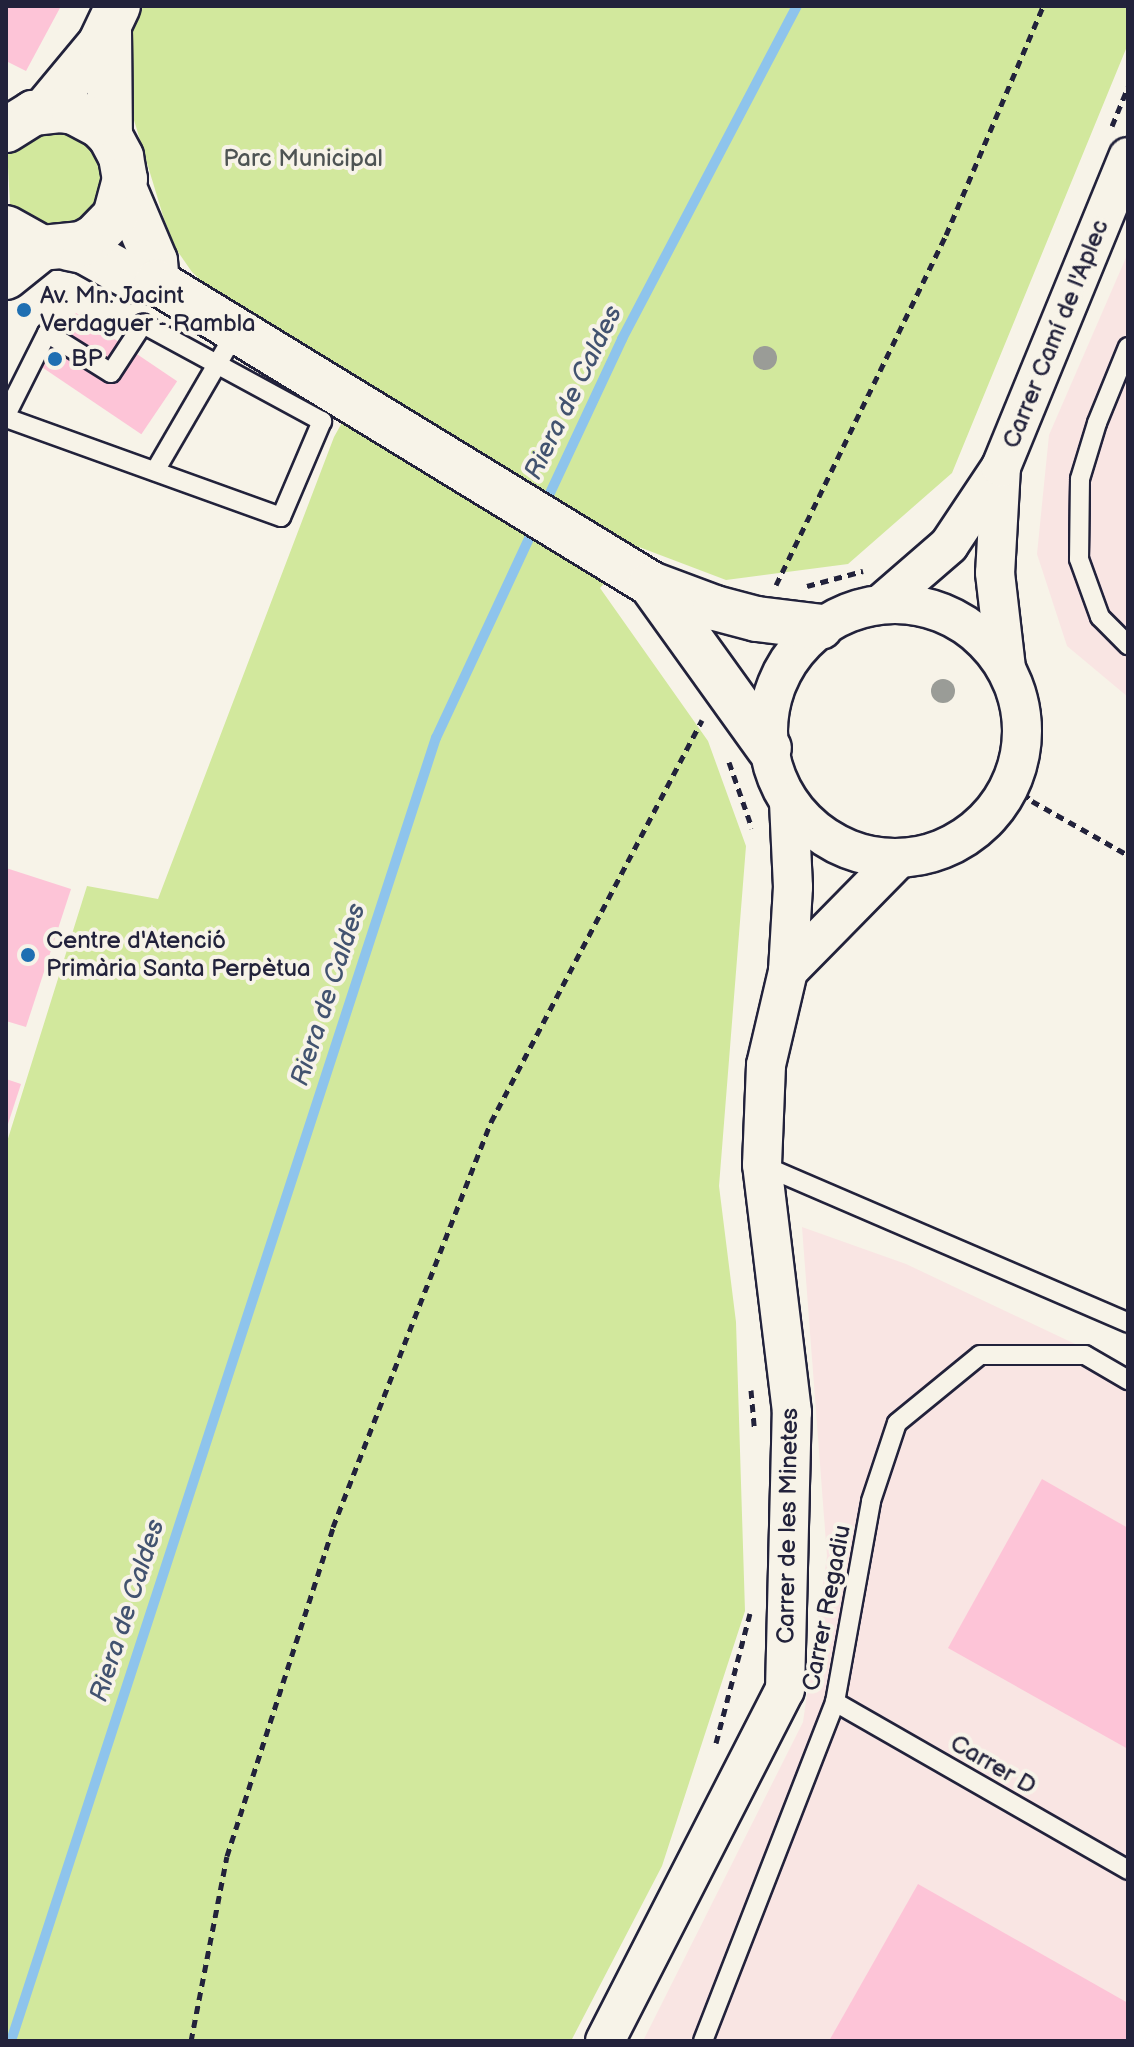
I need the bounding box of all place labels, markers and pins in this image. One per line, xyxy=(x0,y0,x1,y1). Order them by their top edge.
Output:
place label: Av. Mn. Jacint Verdaguer - Rambla xyxy=(40,282,258,338)
marker: Av. Mn. Jacint Verdaguer - Rambla xyxy=(15,301,33,319)
place label: BP xyxy=(71,345,103,373)
marker: BP xyxy=(46,350,64,368)
place label: Centre d'Atenció Primària Santa Perpètua xyxy=(46,927,311,983)
marker: Centre d'Atenció Primària Santa Perpètua xyxy=(17,944,39,966)

